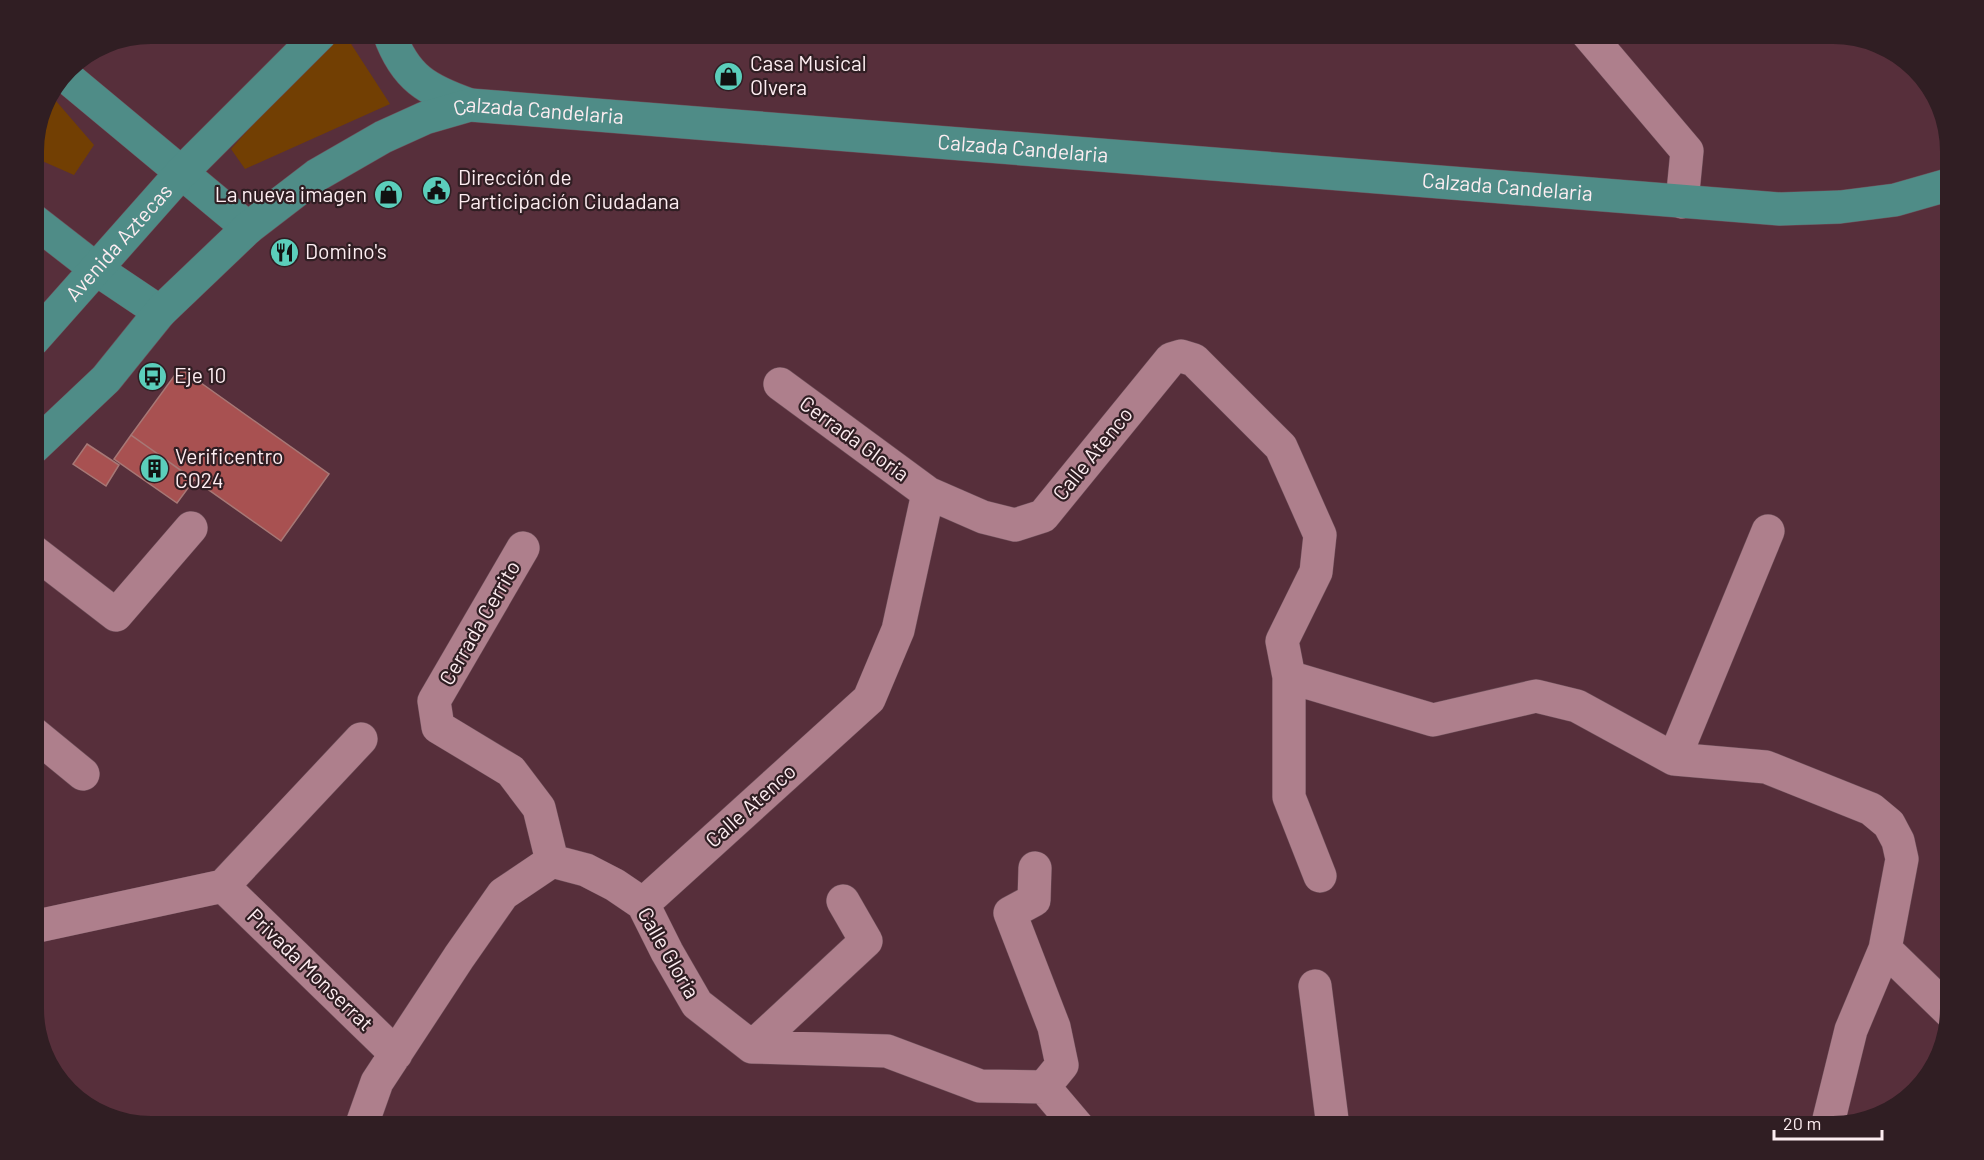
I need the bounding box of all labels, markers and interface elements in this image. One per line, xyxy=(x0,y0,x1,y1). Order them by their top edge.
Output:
place label: Casa Musical Olvera xyxy=(750,50,867,99)
shop icon: Casa Musical Olvera xyxy=(713,60,745,92)
street label: Calzada Candelaria xyxy=(450,91,625,128)
street label: Calzada Candelaria xyxy=(937,128,1109,167)
place label: Dirección de Participación Ciudadana xyxy=(458,164,680,213)
street label: Calzada Candelaria xyxy=(1421,167,1594,205)
public building icon: Dirección de Participación Ciudadana xyxy=(421,174,453,206)
street label: Avenida Aztecas xyxy=(60,178,177,306)
shop icon: La nueva imagen xyxy=(372,179,404,211)
place label: La nueva imagen xyxy=(215,181,367,206)
restaurant icon: Domino's xyxy=(268,236,300,268)
place label: Domino's xyxy=(305,238,387,263)
bus stop icon: Eje 10 xyxy=(137,360,169,392)
place label: Eje 10 xyxy=(174,362,226,387)
street label: Cerrada Gloria xyxy=(795,390,914,486)
street label: Calle Atenco xyxy=(1047,401,1137,505)
place label: Verificentro CO24 xyxy=(175,443,283,492)
building icon: Verificentro CO24 xyxy=(138,453,170,485)
street label: Cerrada Cerrito xyxy=(433,556,524,689)
street label: Calle Atenco xyxy=(700,758,800,852)
street label: Calle Gloria xyxy=(633,902,705,1002)
street label: Privada Monserrat xyxy=(243,903,379,1035)
scale bar xyxy=(1774,1103,1882,1141)
text: 20 m xyxy=(1783,1112,1821,1134)

